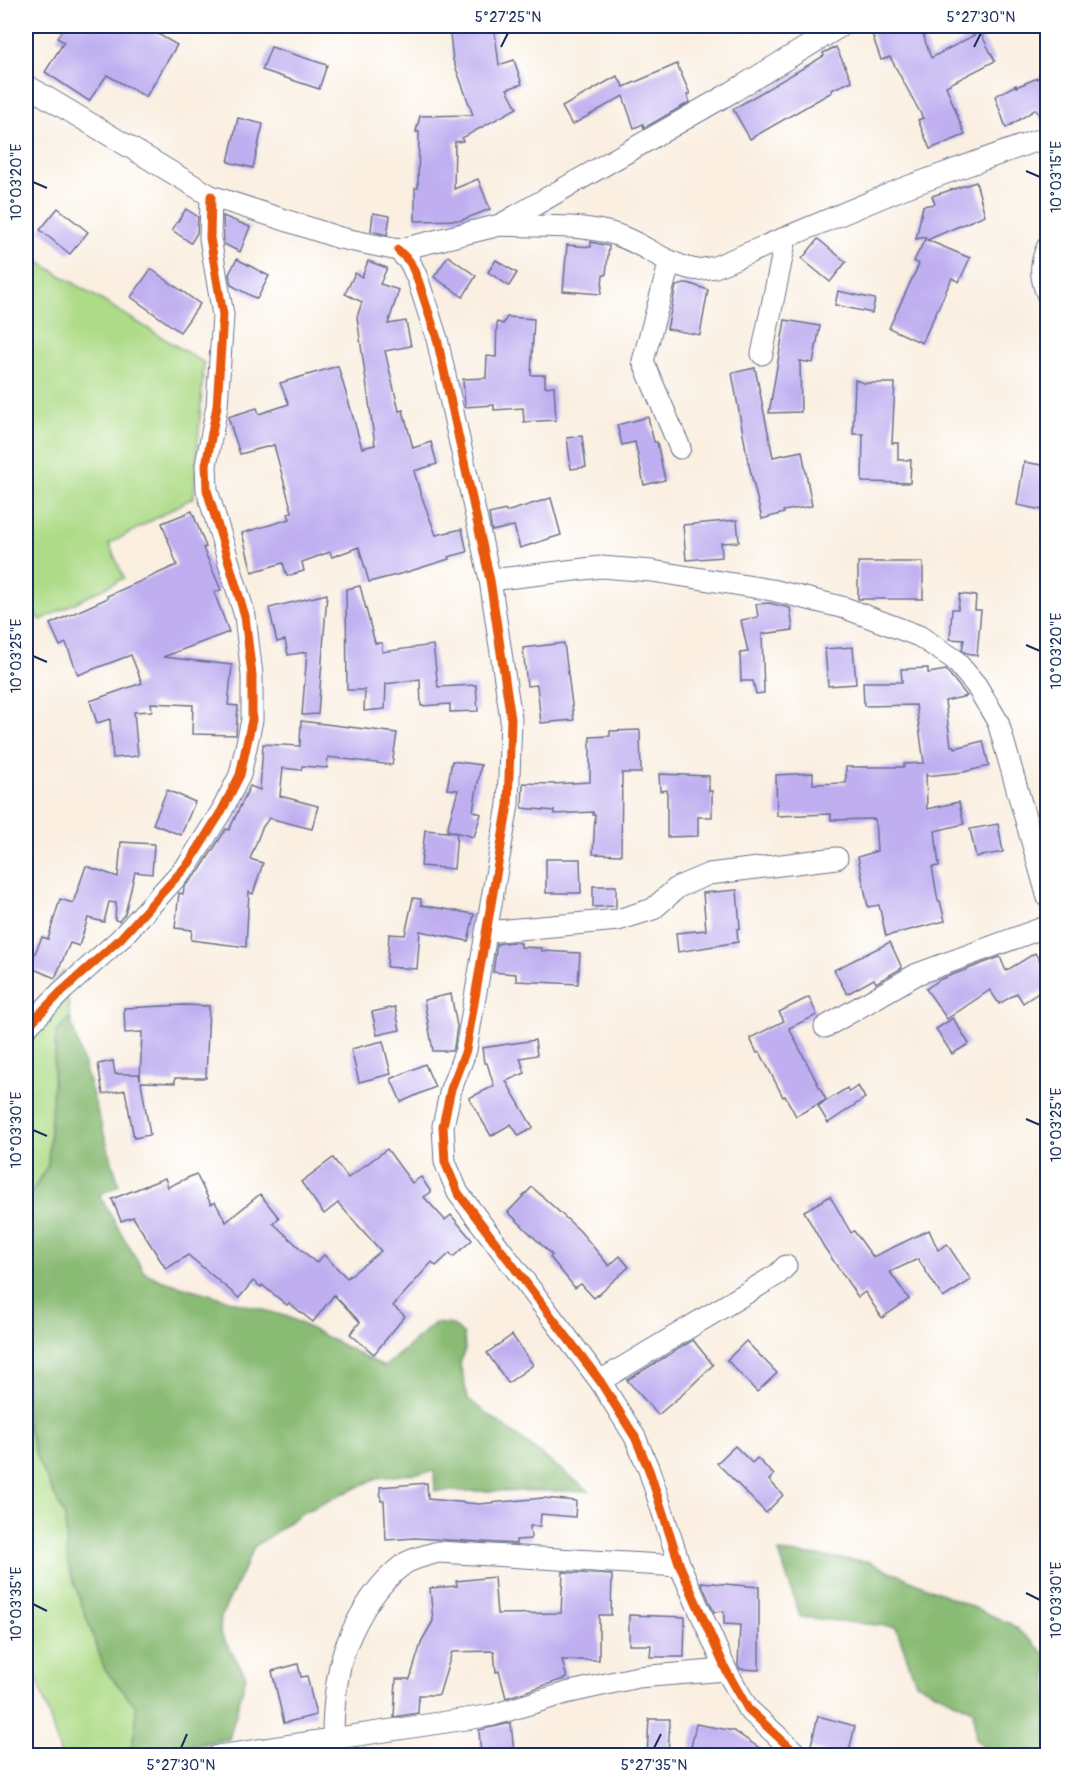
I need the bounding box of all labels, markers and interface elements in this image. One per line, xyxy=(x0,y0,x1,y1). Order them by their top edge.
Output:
text: 5°27'25"N xyxy=(475,8,541,27)
text: 5°27'30"N xyxy=(947,8,1015,27)
text: 10°03'15"E xyxy=(1047,141,1066,213)
text: 10°03'20"E xyxy=(7,143,26,220)
text: 10°03'20"E xyxy=(1047,612,1066,689)
text: 10°03'25"E xyxy=(7,618,26,693)
text: 10°03'25"E xyxy=(1047,1087,1066,1162)
text: 10°03'30"E xyxy=(7,1091,26,1168)
text: 10°03'30"E xyxy=(1047,1561,1066,1638)
text: 10°03'35"E xyxy=(7,1566,26,1641)
text: 5°27'30"N xyxy=(147,1756,215,1775)
text: 5°27'35"N xyxy=(621,1756,687,1775)

